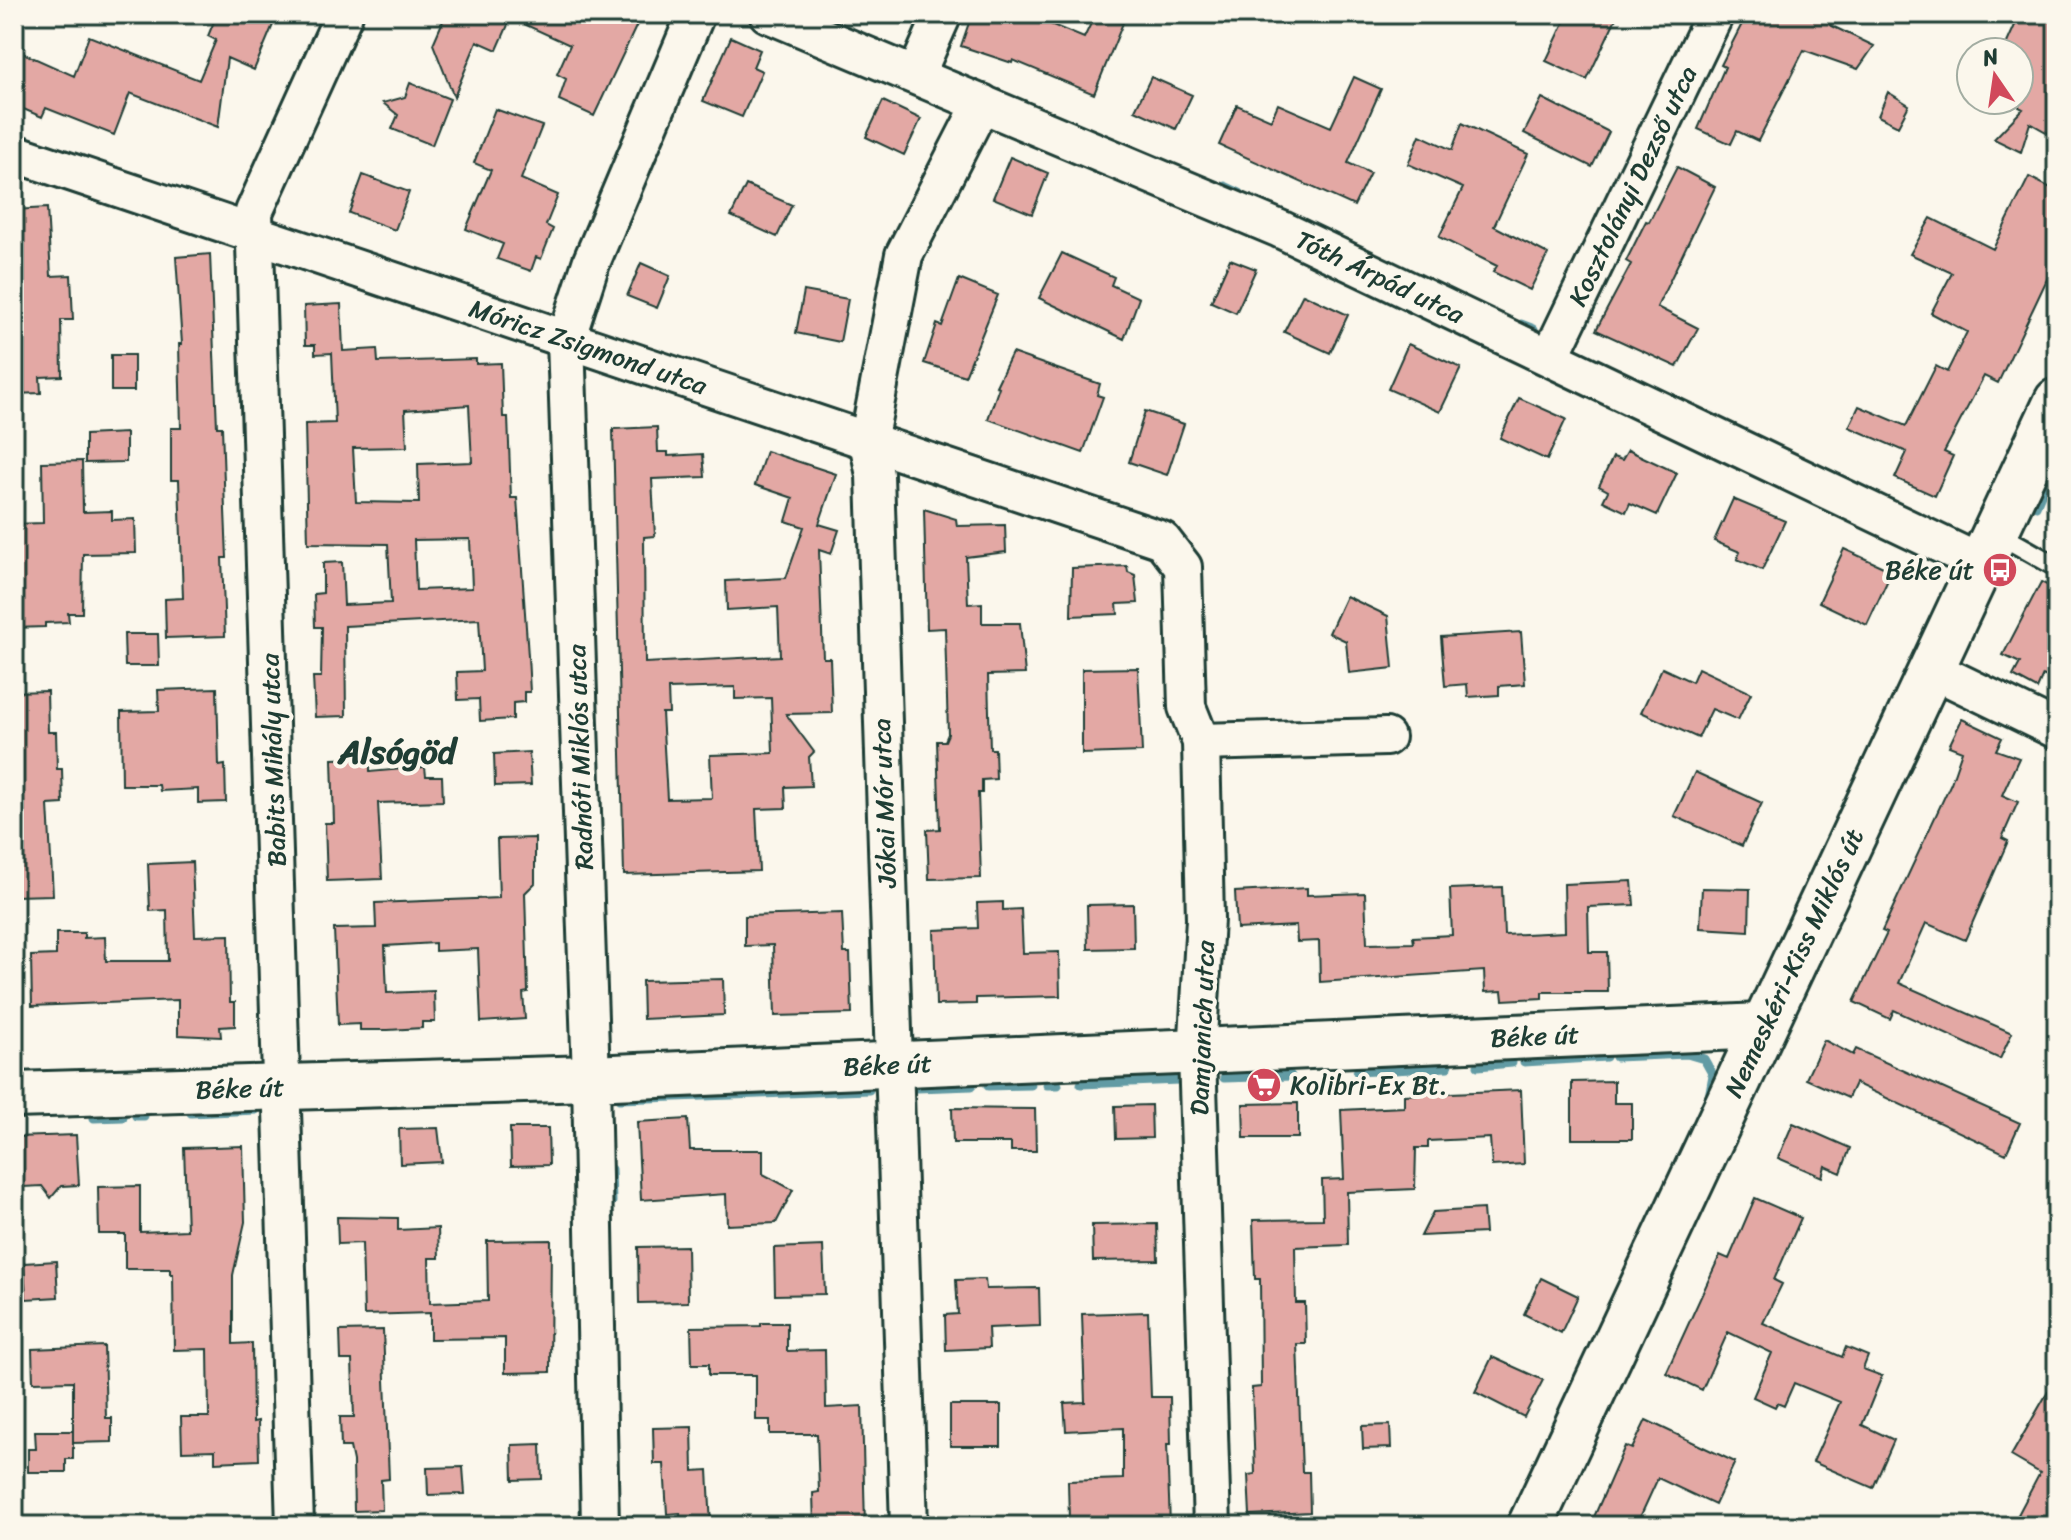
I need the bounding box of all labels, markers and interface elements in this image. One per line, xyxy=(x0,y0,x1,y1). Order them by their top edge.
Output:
north arrow xyxy=(1955,36,2035,116)
text: N xyxy=(1978,36,2003,78)
street label: Kosztolányi Dezső utca xyxy=(1555,58,1710,314)
street label: Tóth Árpád utca xyxy=(1288,217,1473,337)
street label: Móricz Zsigmond utca xyxy=(463,285,714,408)
place label: Béke út xyxy=(1885,547,1974,593)
bus stop icon: Béke út xyxy=(1981,551,2019,589)
street label: Radnóti Miklós utca xyxy=(553,642,607,871)
street label: Babits Mihály utca xyxy=(246,652,300,868)
street label: Jókai Mór utca xyxy=(858,717,910,890)
district label: Alsógöd xyxy=(336,722,459,782)
street label: Nemeskéri-Kiss Miklós út xyxy=(1711,820,1877,1105)
street label: Damjanich utca xyxy=(1176,939,1228,1116)
street label: Béke út xyxy=(1489,1011,1580,1061)
street label: Béke út xyxy=(842,1040,933,1090)
place label: Kolibri-Ex Bt. xyxy=(1290,1062,1447,1108)
street label: Béke út xyxy=(195,1064,285,1113)
supermarket icon: Kolibri-Ex Bt. xyxy=(1245,1066,1283,1104)

